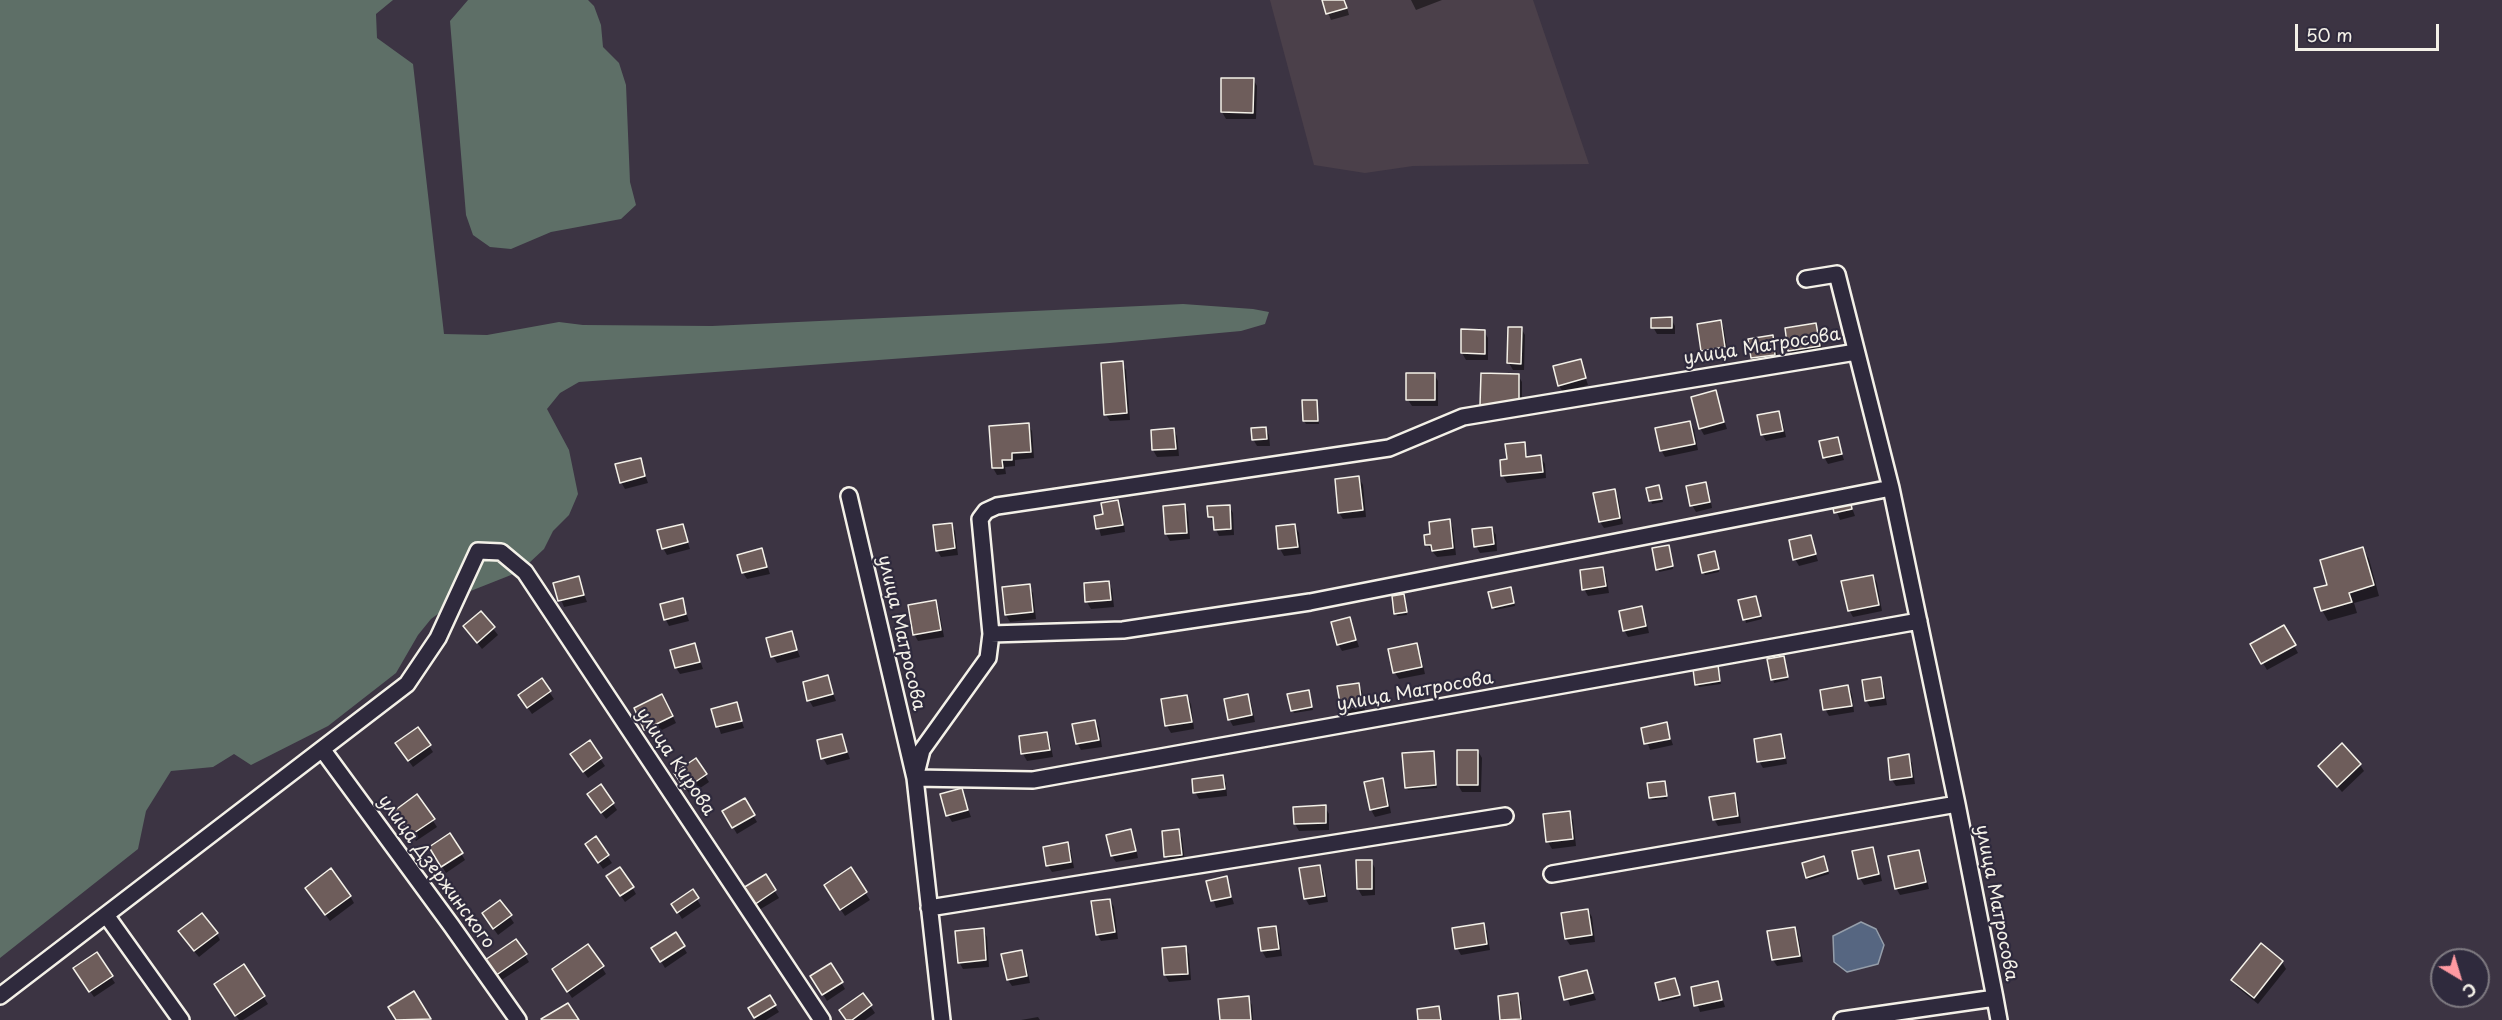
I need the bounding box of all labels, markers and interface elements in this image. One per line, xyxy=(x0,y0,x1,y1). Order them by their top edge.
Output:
scale bar xyxy=(2298,12,2442,50)
text: 50 m xyxy=(2306,21,2353,48)
street label: улица Матросова xyxy=(1682,324,1842,370)
street label: улица Матросова xyxy=(873,553,929,713)
street label: улица Матросова xyxy=(1335,668,1495,716)
street label: улица Кирова xyxy=(631,704,719,820)
street label: улица Дзержинского xyxy=(373,791,499,953)
street label: улица Матросова xyxy=(1970,823,2022,983)
north arrow xyxy=(2430,948,2490,1008)
text: С xyxy=(2458,977,2482,1004)

